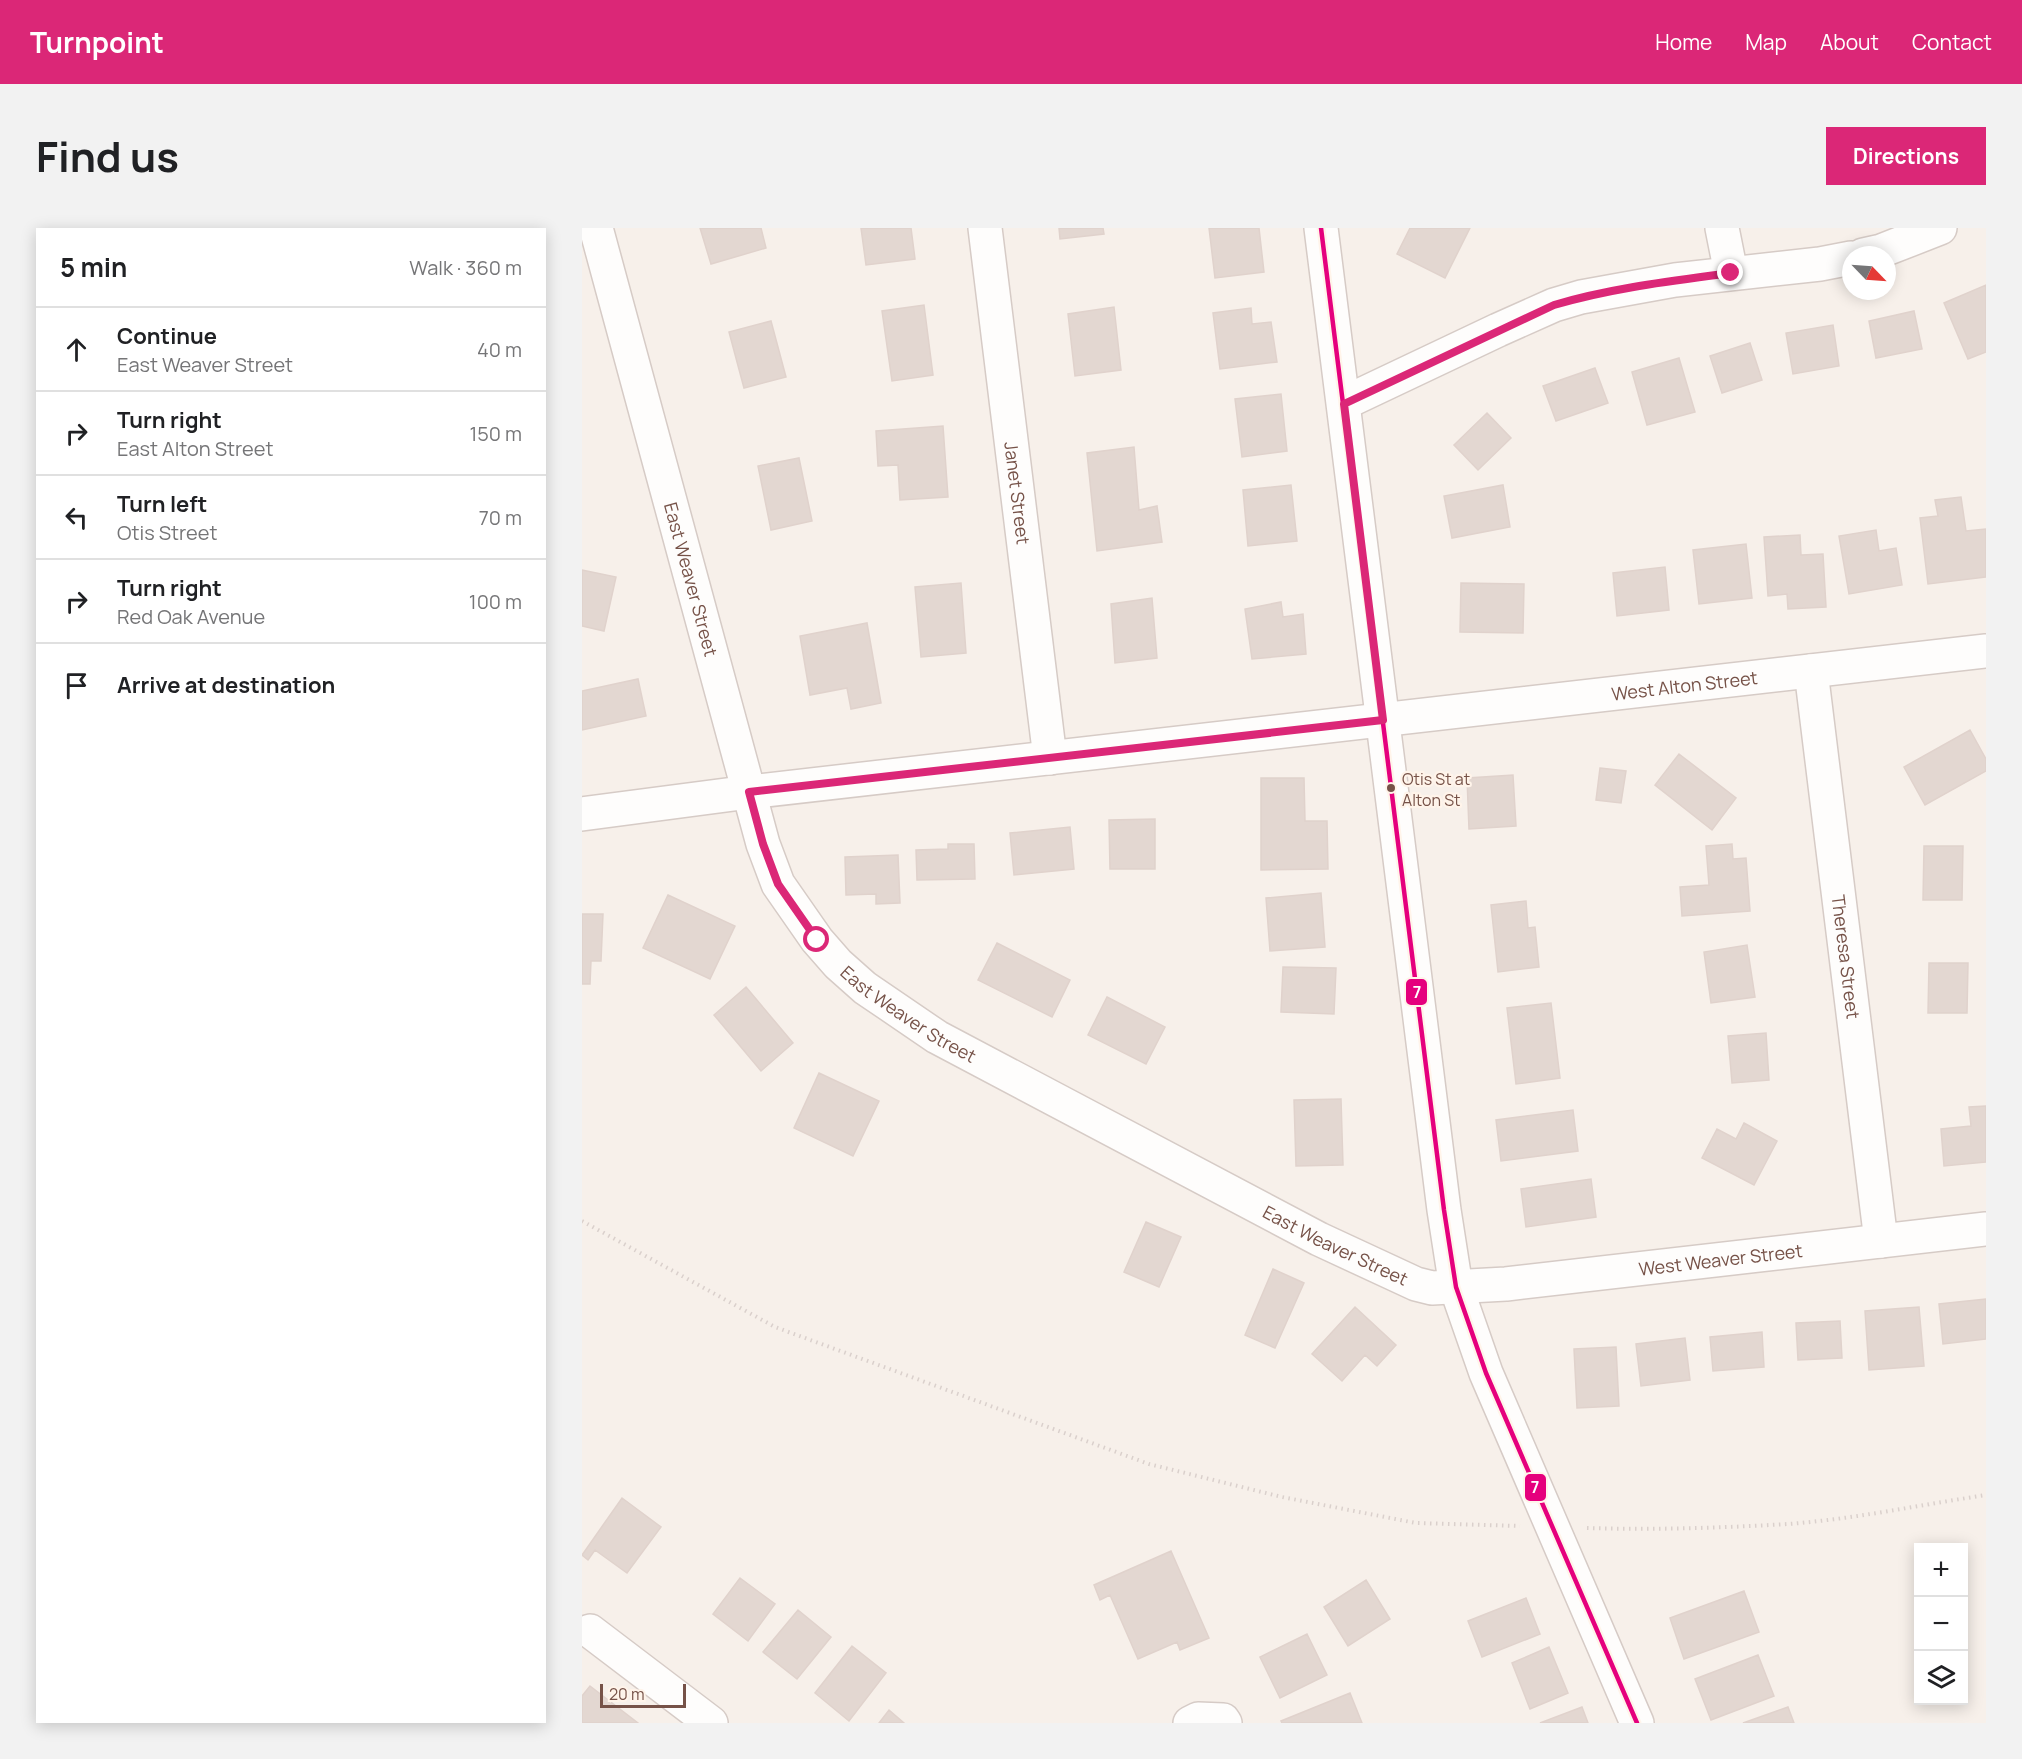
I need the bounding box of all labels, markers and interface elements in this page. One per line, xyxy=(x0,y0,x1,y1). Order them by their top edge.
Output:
text: Turnpoint xyxy=(30,23,164,61)
text: Home xyxy=(1655,28,1712,56)
text: Map xyxy=(1745,28,1787,56)
text: About xyxy=(1820,28,1879,56)
text: Contact xyxy=(1912,28,1992,56)
text: Find us xyxy=(36,127,179,185)
button: Directions xyxy=(1826,127,1986,185)
north arrow xyxy=(1842,246,1896,300)
text: 5 min xyxy=(60,249,127,285)
text: Walk · 360 m xyxy=(409,254,522,281)
route end xyxy=(1717,259,1743,285)
text: Continue xyxy=(117,321,217,351)
icon: ahead xyxy=(60,333,93,366)
text: 40 m xyxy=(477,336,522,363)
text: East Weaver Street xyxy=(117,351,293,378)
text: Turn right xyxy=(117,405,222,435)
icon: right xyxy=(60,417,93,450)
text: 150 m xyxy=(469,420,522,447)
text: East Alton Street xyxy=(117,435,273,462)
street label: Janet Street xyxy=(999,440,1036,546)
text: Turn left xyxy=(117,489,207,519)
street label: East Weaver Street xyxy=(659,500,724,659)
icon: left xyxy=(60,501,93,534)
text: 70 m xyxy=(479,504,522,531)
text: Otis Street xyxy=(117,519,217,546)
text: Turn right xyxy=(117,573,222,603)
icon: right xyxy=(60,585,93,618)
text: 100 m xyxy=(469,588,522,615)
text: Red Oak Avenue xyxy=(117,603,265,630)
street label: West Alton Street xyxy=(1610,665,1759,706)
icon: arrive xyxy=(60,669,93,702)
text: Arrive at destination xyxy=(117,670,335,700)
place label: Otis St at Alton St xyxy=(1402,768,1470,811)
marker: Otis St at Alton St xyxy=(1385,782,1397,794)
street label: Theresa Street xyxy=(1827,893,1866,1020)
route start xyxy=(803,926,829,952)
street label: East Weaver Street xyxy=(836,960,981,1068)
line badge: 7 xyxy=(1405,978,1428,1006)
text: 7 xyxy=(1413,981,1421,1003)
street label: East Weaver Street xyxy=(1259,1200,1412,1291)
street label: West Weaver Street xyxy=(1637,1238,1804,1281)
line badge: 7 xyxy=(1524,1473,1547,1502)
text: 7 xyxy=(1531,1476,1539,1498)
map controls xyxy=(1914,1543,1968,1705)
button: + xyxy=(1914,1543,1968,1597)
button: − xyxy=(1914,1597,1968,1651)
button: layers xyxy=(1914,1651,1968,1705)
scale bar xyxy=(600,1681,686,1708)
text: 20 m xyxy=(609,1683,645,1705)

